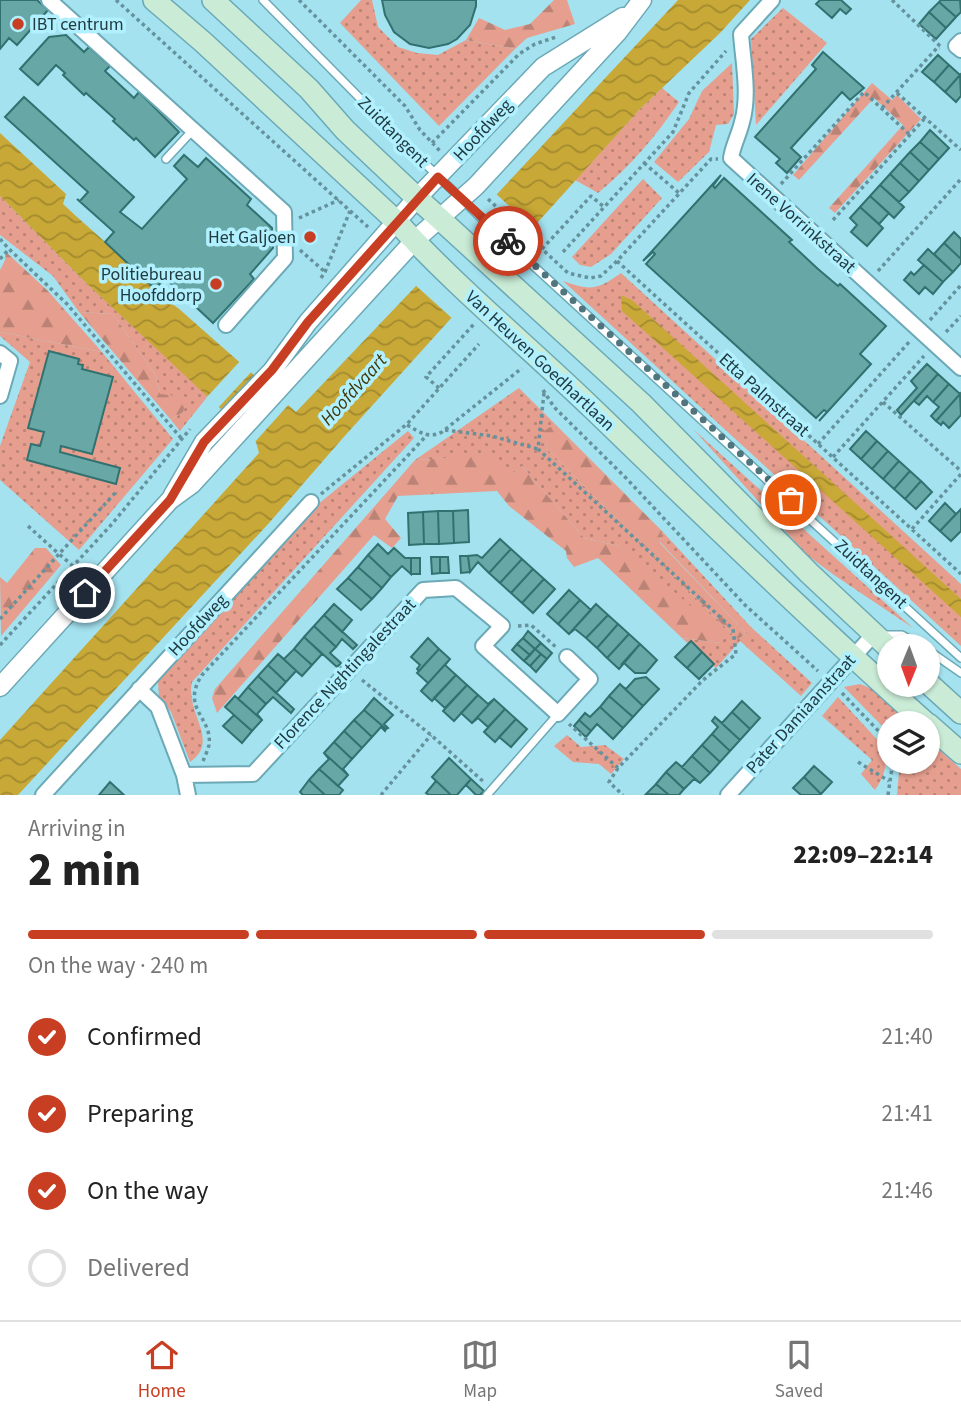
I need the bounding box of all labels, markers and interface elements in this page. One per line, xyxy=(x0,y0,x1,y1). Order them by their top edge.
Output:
place label: IBT centrum xyxy=(32,12,124,37)
marker: IBT centrum xyxy=(10,16,26,32)
street label: Zuidtangent xyxy=(352,91,434,173)
street label: Hoofdweg xyxy=(448,93,518,167)
street label: Irene Vorrinkstraat xyxy=(741,167,861,279)
courier xyxy=(473,206,543,276)
icon: bike xyxy=(489,222,527,260)
place label: Het Galjoen xyxy=(208,225,296,250)
marker: Het Galjoen xyxy=(302,229,318,245)
place label: Politiebureau Hoofddorp xyxy=(101,262,202,308)
marker: Politiebureau Hoofddorp xyxy=(208,276,224,292)
street label: Van Heuven Goedhartlaan xyxy=(460,285,620,437)
street label: Etta Palmstraat xyxy=(713,347,815,443)
water label: Hoofdvaart xyxy=(314,348,394,432)
pin xyxy=(761,470,821,530)
icon: bag xyxy=(772,481,810,519)
street label: Zuidtangent xyxy=(829,534,913,614)
pin xyxy=(55,563,115,623)
icon: home xyxy=(66,574,104,612)
street label: Hoofdweg xyxy=(163,588,233,662)
street label: Florence Nightingalestraat xyxy=(268,593,422,755)
north arrow xyxy=(877,634,940,696)
map controls xyxy=(877,634,940,774)
street label: Pater Damiaanstraat xyxy=(740,649,862,779)
button: layers xyxy=(877,711,940,774)
text: Arriving in xyxy=(28,812,126,845)
text: 22:09–22:14 xyxy=(793,836,933,873)
text: 2 min xyxy=(28,838,141,903)
text: On the way · 240 m xyxy=(28,949,208,982)
icon: check xyxy=(28,1018,66,1056)
text: Confirmed xyxy=(87,1018,202,1055)
text: 21:40 xyxy=(882,1020,933,1053)
icon: check xyxy=(28,1095,66,1133)
text: Preparing xyxy=(87,1095,193,1132)
text: 21:41 xyxy=(882,1097,933,1130)
icon: check xyxy=(28,1172,66,1210)
text: On the way xyxy=(87,1172,208,1209)
text: 21:46 xyxy=(882,1174,933,1207)
text: Delivered xyxy=(87,1249,190,1286)
tab: Home xyxy=(138,1336,186,1405)
tab: Map xyxy=(461,1336,499,1405)
tab: Saved xyxy=(775,1336,823,1405)

